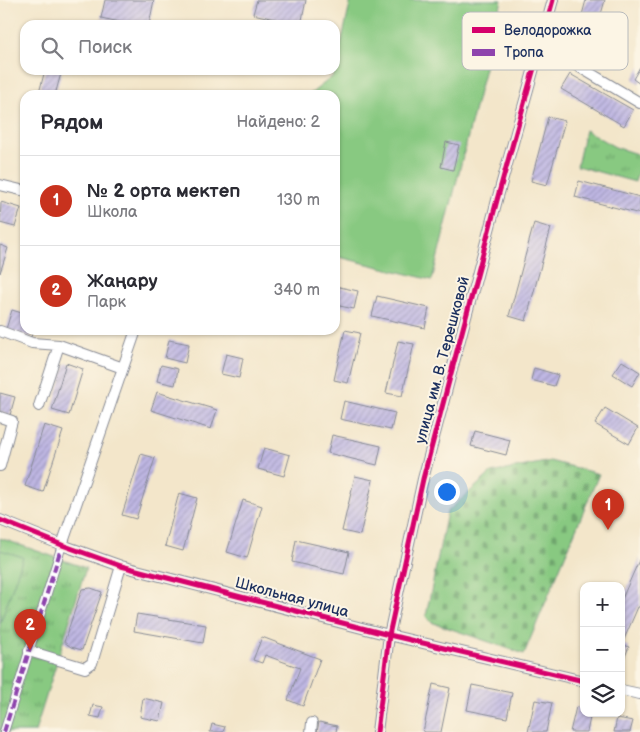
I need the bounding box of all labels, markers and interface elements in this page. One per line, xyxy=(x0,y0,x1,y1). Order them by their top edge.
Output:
legend xyxy=(462,12,628,70)
search box xyxy=(20,20,340,75)
text: Велодорожка xyxy=(504,22,592,39)
icon: search xyxy=(38,34,66,62)
text: Поиск xyxy=(78,36,132,59)
text: Тропа xyxy=(504,44,544,61)
text: Рядом xyxy=(40,110,103,135)
text: Найдено: 2 xyxy=(236,113,320,132)
text: № 2 орта мектеп xyxy=(87,180,240,203)
text: 1 xyxy=(53,191,59,210)
text: 130 m xyxy=(277,191,320,210)
text: Школа xyxy=(87,203,137,222)
text: Жаңару xyxy=(87,270,158,293)
street label: улица им. В. Терешковой xyxy=(411,274,474,446)
text: 2 xyxy=(51,281,61,300)
text: 340 m xyxy=(273,281,320,300)
text: Парк xyxy=(87,293,126,312)
your location xyxy=(434,479,460,505)
pin: 1 xyxy=(592,489,624,530)
street label: Школьная улица xyxy=(233,573,351,622)
map controls xyxy=(580,582,625,717)
button: + xyxy=(580,582,625,627)
pin: 2 xyxy=(14,609,46,650)
button: − xyxy=(580,627,625,672)
button: layers xyxy=(580,672,625,717)

